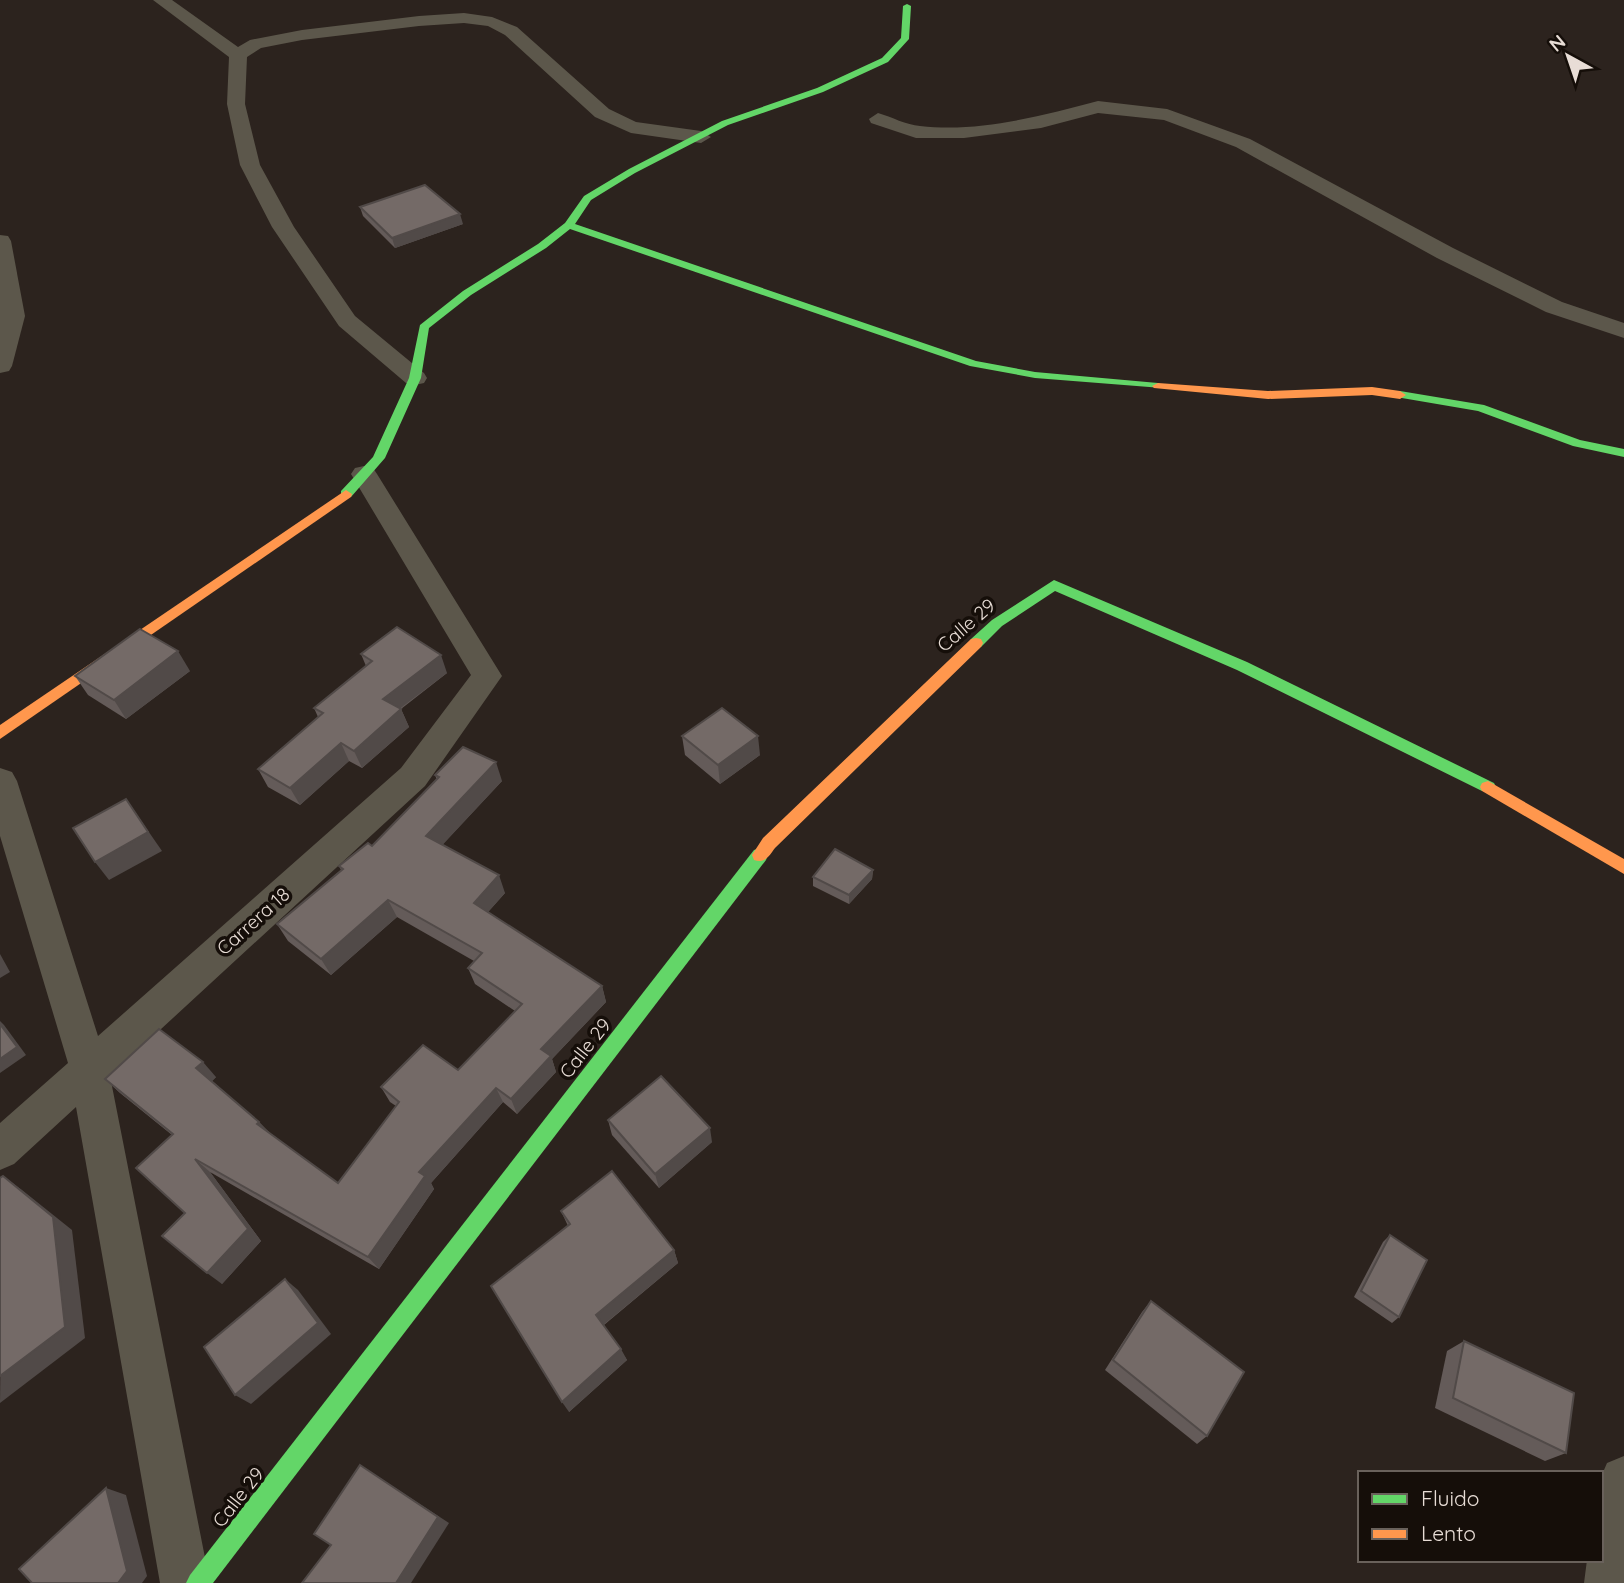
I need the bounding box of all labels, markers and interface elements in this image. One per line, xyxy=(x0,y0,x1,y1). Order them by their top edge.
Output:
north arrow xyxy=(1533,21,1603,91)
text: N xyxy=(1544,29,1570,57)
street label: Calle 29 xyxy=(932,593,1000,657)
street label: Carrera 18 xyxy=(212,882,294,960)
street label: Calle 29 xyxy=(554,1013,616,1083)
street label: Calle 29 xyxy=(207,1462,269,1532)
legend xyxy=(1358,1471,1603,1562)
text: Fluido xyxy=(1421,1485,1479,1511)
text: Lento xyxy=(1421,1520,1476,1546)

